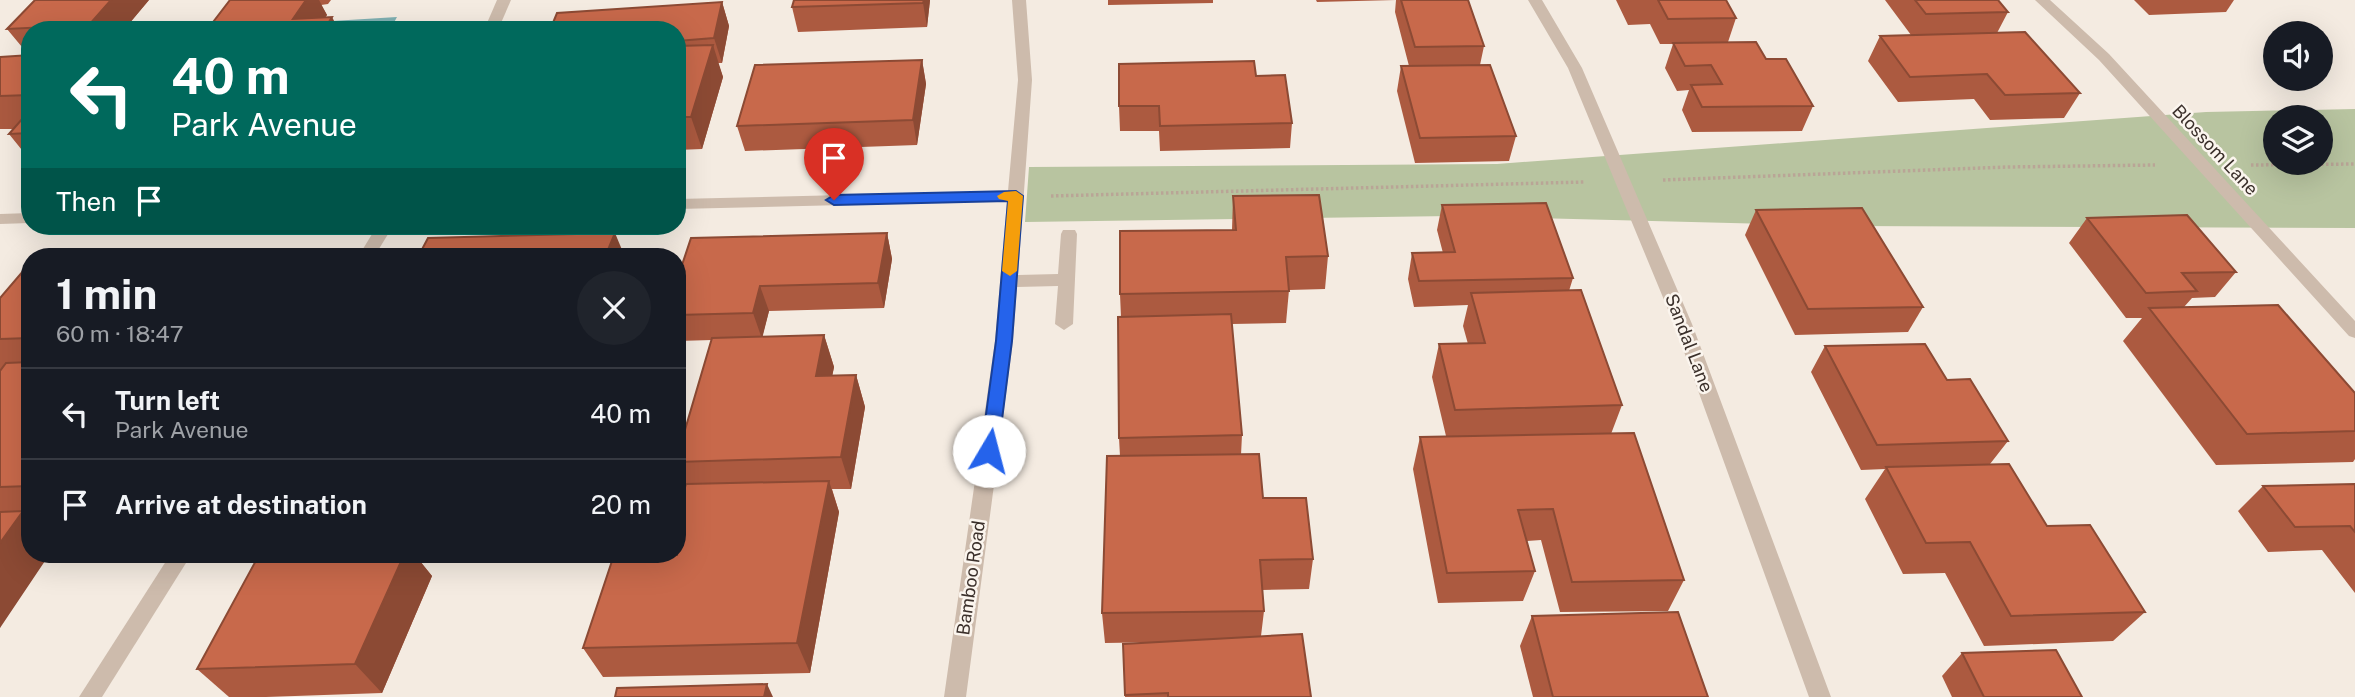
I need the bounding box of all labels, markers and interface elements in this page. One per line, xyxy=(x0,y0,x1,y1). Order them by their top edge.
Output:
map controls xyxy=(2263,21,2333,175)
button: sound xyxy=(2263,21,2333,91)
text: 40 m xyxy=(171,47,290,105)
icon: left xyxy=(56,49,147,140)
street label: Blossom Lane xyxy=(2168,100,2263,199)
button: layers xyxy=(2263,105,2333,175)
text: Park Avenue xyxy=(171,106,357,143)
pin xyxy=(804,128,864,200)
icon: arrive xyxy=(815,139,853,177)
icon: arrive xyxy=(130,182,168,220)
text: Then xyxy=(56,186,116,217)
text: 1 min xyxy=(56,269,157,318)
button: close xyxy=(577,271,651,345)
street label: Sandal Lane xyxy=(1661,291,1718,395)
text: 60 m · 18:47 xyxy=(56,320,184,347)
text: Turn left xyxy=(115,385,220,416)
icon: left xyxy=(56,395,94,433)
text: 40 m xyxy=(590,398,651,429)
position arrow xyxy=(952,414,1026,488)
text: Park Avenue xyxy=(115,416,249,443)
icon: arrive xyxy=(56,486,94,524)
text: Arrive at destination xyxy=(115,489,367,520)
text: 20 m xyxy=(591,489,651,520)
street label: Bamboo Road xyxy=(952,519,989,637)

